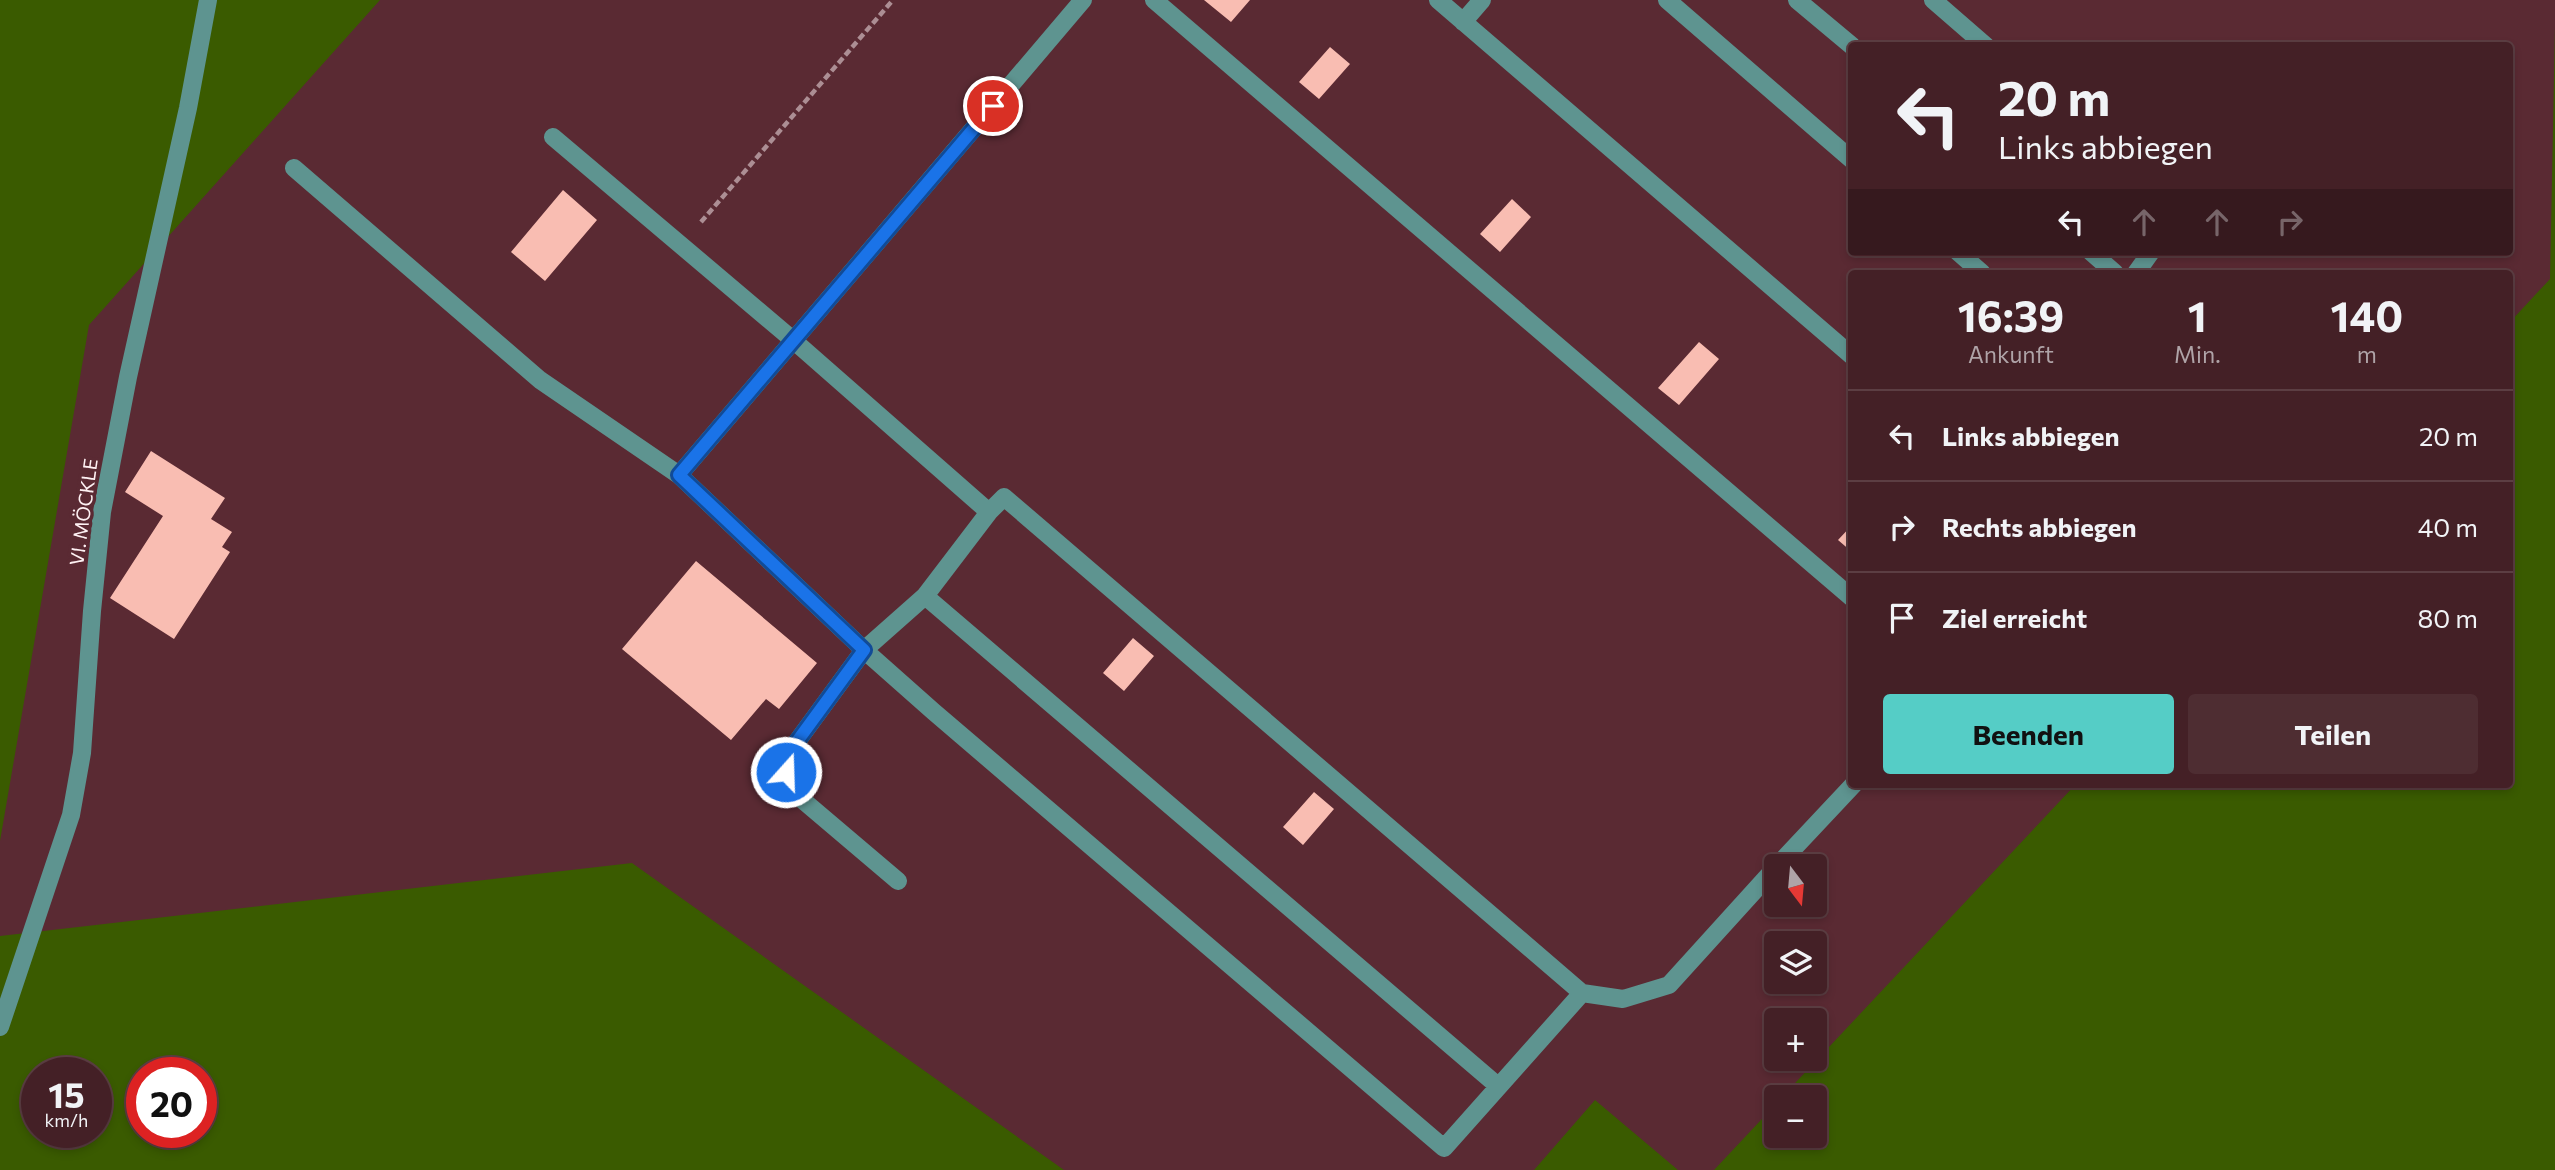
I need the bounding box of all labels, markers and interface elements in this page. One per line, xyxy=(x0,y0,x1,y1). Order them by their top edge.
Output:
text: 20 m xyxy=(1998,66,2110,126)
icon: left xyxy=(1883,70,1974,161)
pin xyxy=(963,76,1023,136)
icon: arrive xyxy=(974,87,1012,125)
text: Links abbiegen xyxy=(1998,126,2213,166)
icon: left xyxy=(2052,203,2090,241)
icon: ahead xyxy=(2125,203,2163,241)
icon: ahead xyxy=(2198,203,2236,241)
icon: right xyxy=(2271,203,2309,241)
text: 16:39 xyxy=(1958,289,2064,341)
text: 1 xyxy=(2188,289,2207,341)
text: 140 xyxy=(2330,289,2403,341)
text: Ankunft xyxy=(1968,340,2054,368)
text: Min. xyxy=(2174,340,2221,368)
text: m xyxy=(2357,340,2377,368)
icon: left xyxy=(1883,417,1921,455)
text: Links abbiegen xyxy=(1942,420,2120,451)
text: 20 m xyxy=(2419,420,2478,451)
street label: VI. MÖCKLE xyxy=(64,457,102,567)
icon: right xyxy=(1883,508,1921,546)
text: Rechts abbiegen xyxy=(1942,511,2137,542)
text: 40 m xyxy=(2418,511,2478,542)
icon: arrive xyxy=(1883,599,1921,637)
text: Ziel erreicht xyxy=(1942,602,2087,633)
text: 80 m xyxy=(2418,602,2478,633)
button: Beenden xyxy=(1883,694,2174,774)
button: Teilen xyxy=(2188,694,2478,774)
position arrow xyxy=(749,735,823,809)
north arrow xyxy=(1764,854,1827,917)
map controls xyxy=(1764,854,1827,1148)
button: layers xyxy=(1764,931,1827,994)
button: + xyxy=(1764,1008,1827,1071)
speed limit sign: 20 xyxy=(126,1057,217,1148)
text: 15 xyxy=(48,1072,85,1115)
button: − xyxy=(1764,1085,1827,1148)
text: km/h xyxy=(45,1109,88,1131)

